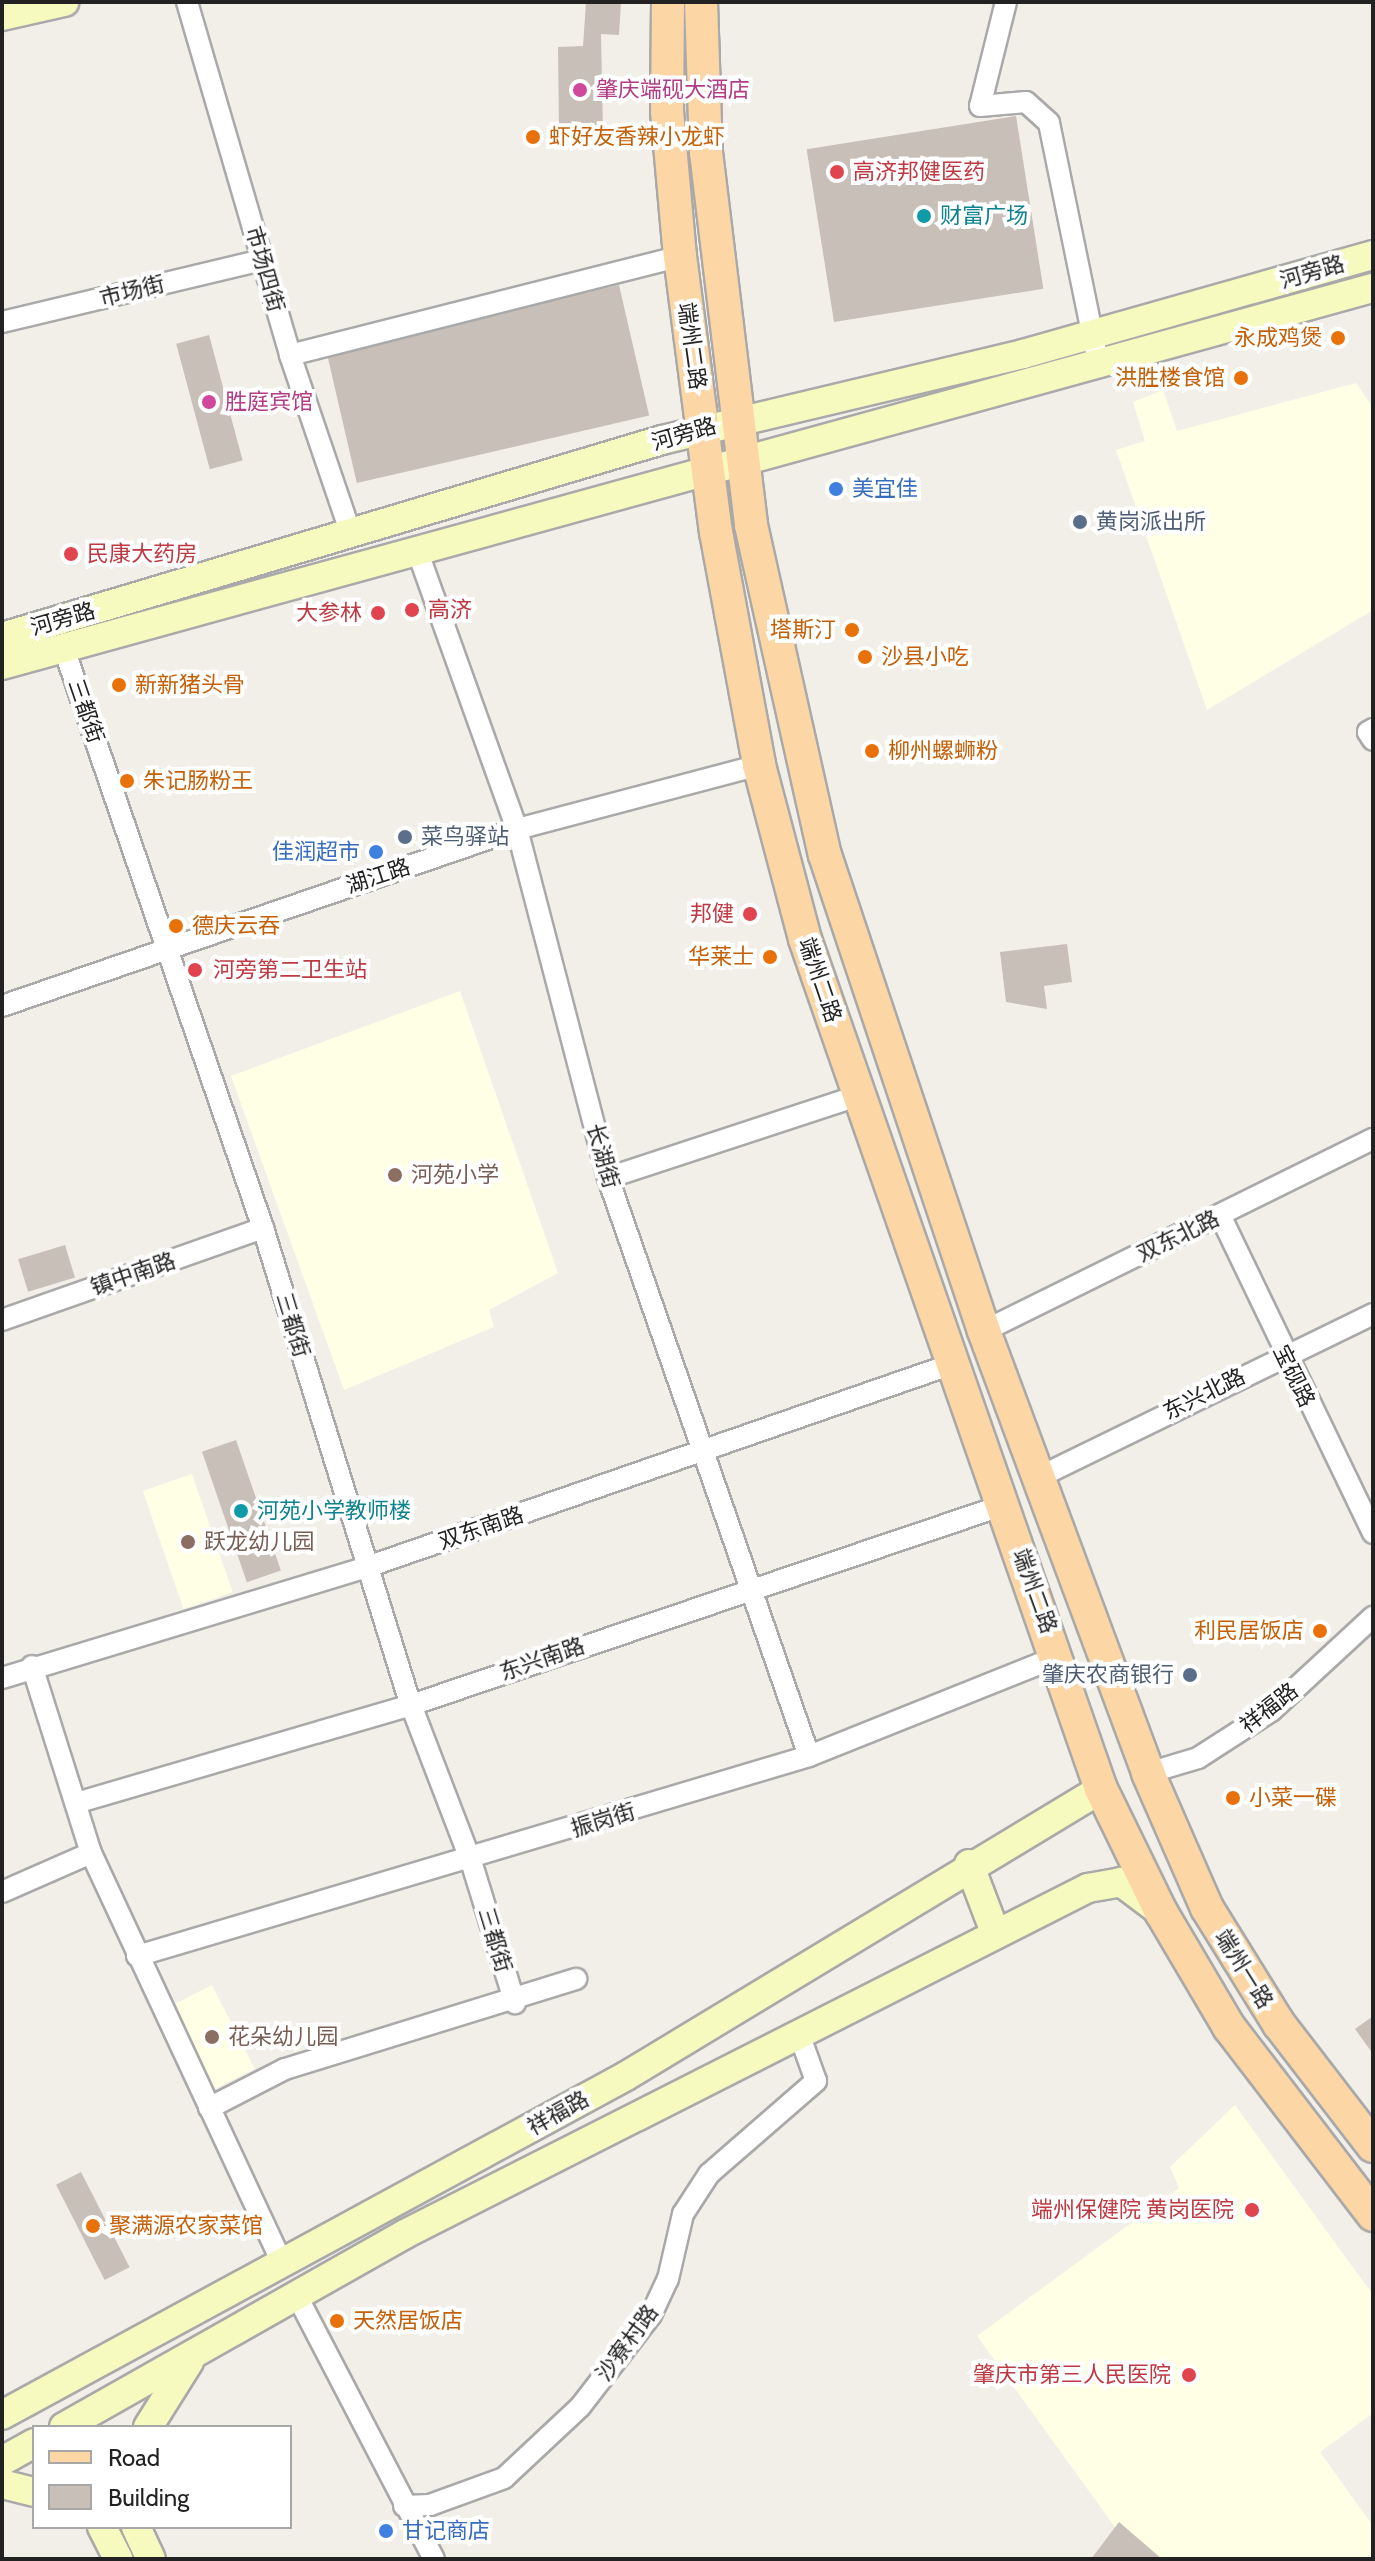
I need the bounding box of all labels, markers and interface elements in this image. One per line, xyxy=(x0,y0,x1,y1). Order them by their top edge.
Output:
place label: 肇庆端砚大酒店 xyxy=(596,77,750,103)
marker: 肇庆端砚大酒店 xyxy=(571,81,589,99)
place label: 虾好友香辣小龙虾 xyxy=(549,124,725,150)
marker: 虾好友香辣小龙虾 xyxy=(524,128,542,146)
place label: 高济邦健医药 xyxy=(853,159,985,185)
marker: 高济邦健医药 xyxy=(828,163,846,181)
place label: 财富广场 xyxy=(940,203,1028,229)
marker: 财富广场 xyxy=(915,207,933,225)
street label: 市场四街 xyxy=(240,223,290,315)
street label: 河旁路 xyxy=(1277,250,1347,294)
street label: 市场街 xyxy=(97,270,167,312)
street label: 端州二路 xyxy=(673,301,711,391)
place label: 永成鸡煲 xyxy=(1234,325,1322,351)
marker: 永成鸡煲 xyxy=(1329,329,1347,347)
place label: 洪胜楼食馆 xyxy=(1115,365,1225,391)
marker: 洪胜楼食馆 xyxy=(1232,369,1250,387)
place label: 胜庭宾馆 xyxy=(225,389,313,415)
marker: 胜庭宾馆 xyxy=(200,393,218,411)
street label: 河旁路 xyxy=(649,412,719,456)
place label: 美宜佳 xyxy=(852,476,918,502)
marker: 美宜佳 xyxy=(827,480,845,498)
place label: 黄岗派出所 xyxy=(1096,509,1206,535)
marker: 黄岗派出所 xyxy=(1071,513,1089,531)
place label: 民康大药房 xyxy=(87,541,197,567)
marker: 民康大药房 xyxy=(62,545,80,563)
street label: 河旁路 xyxy=(28,597,98,641)
place label: 高济 xyxy=(428,597,472,623)
place label: 大参林 xyxy=(296,600,362,626)
marker: 高济 xyxy=(403,601,421,619)
marker: 大参林 xyxy=(369,604,387,622)
place label: 塔斯汀 xyxy=(770,617,836,643)
marker: 塔斯汀 xyxy=(843,621,861,639)
place label: 沙县小吃 xyxy=(881,644,969,670)
marker: 沙县小吃 xyxy=(856,648,874,666)
place label: 新新猪头骨 xyxy=(135,672,245,698)
street label: 三都街 xyxy=(63,676,109,746)
marker: 新新猪头骨 xyxy=(110,676,128,694)
place label: 柳州螺蛳粉 xyxy=(888,738,998,764)
marker: 柳州螺蛳粉 xyxy=(863,742,881,760)
place label: 朱记肠粉王 xyxy=(143,768,253,794)
marker: 朱记肠粉王 xyxy=(118,772,136,790)
place label: 菜鸟驿站 xyxy=(421,824,509,850)
marker: 菜鸟驿站 xyxy=(396,828,414,846)
place label: 佳润超市 xyxy=(272,839,360,865)
marker: 佳润超市 xyxy=(367,843,385,861)
street label: 湖江路 xyxy=(343,853,413,899)
place label: 邦健 xyxy=(690,901,734,927)
marker: 邦健 xyxy=(741,905,759,923)
place label: 德庆云吞 xyxy=(192,913,280,939)
marker: 德庆云吞 xyxy=(167,917,185,935)
street label: 端州二路 xyxy=(793,934,847,1026)
place label: 华莱士 xyxy=(688,944,754,970)
marker: 华莱士 xyxy=(761,948,779,966)
place label: 河旁第二卫生站 xyxy=(213,957,367,983)
marker: 河旁第二卫生站 xyxy=(184,959,206,981)
street label: 长湖街 xyxy=(581,1121,625,1191)
place label: 河苑小学 xyxy=(411,1162,499,1188)
marker: 河苑小学 xyxy=(386,1166,404,1184)
street label: 双东北路 xyxy=(1133,1205,1223,1267)
street label: 镇中南路 xyxy=(87,1247,179,1301)
street label: 三都街 xyxy=(271,1290,315,1360)
street label: 宝砚路 xyxy=(1268,1341,1320,1411)
street label: 东兴北路 xyxy=(1159,1363,1249,1425)
place label: 河苑小学教师楼 xyxy=(257,1498,411,1524)
street label: 双东南路 xyxy=(435,1501,527,1555)
marker: 河苑小学教师楼 xyxy=(232,1502,250,1520)
place label: 跃龙幼儿园 xyxy=(204,1529,314,1555)
marker: 跃龙幼儿园 xyxy=(179,1533,197,1551)
street label: 端州二路 xyxy=(1008,1545,1062,1637)
place label: 利民居饭店 xyxy=(1194,1618,1304,1644)
marker: 利民居饭店 xyxy=(1311,1622,1329,1640)
street label: 东兴南路 xyxy=(496,1632,588,1686)
place label: 肇庆农商银行 xyxy=(1042,1662,1174,1688)
marker: 肇庆农商银行 xyxy=(1181,1666,1199,1684)
street label: 祥福路 xyxy=(1235,1677,1303,1739)
place label: 小菜一碟 xyxy=(1249,1785,1337,1811)
marker: 小菜一碟 xyxy=(1224,1789,1242,1807)
street label: 振岗街 xyxy=(568,1798,638,1842)
street label: 三都街 xyxy=(473,1905,517,1975)
street label: 端州一路 xyxy=(1209,1925,1279,2013)
place label: 花朵幼儿园 xyxy=(228,2024,338,2050)
marker: 花朵幼儿园 xyxy=(203,2028,221,2046)
street label: 祥福路 xyxy=(523,2085,593,2141)
place label: 端州保健院 黄岗医院 xyxy=(1031,2197,1234,2223)
marker: 端州保健院 黄岗医院 xyxy=(1241,2199,1263,2221)
place label: 聚满源农家菜馆 xyxy=(109,2213,263,2239)
marker: 聚满源农家菜馆 xyxy=(84,2217,102,2235)
street label: 沙寮村路 xyxy=(590,2300,664,2386)
place label: 天然居饭店 xyxy=(353,2308,463,2334)
marker: 天然居饭店 xyxy=(328,2312,346,2330)
place label: 肇庆市第三人民医院 xyxy=(973,2362,1171,2388)
marker: 肇庆市第三人民医院 xyxy=(1178,2364,1200,2386)
legend xyxy=(32,2425,292,2529)
text: Road xyxy=(108,2443,160,2472)
text: Building xyxy=(108,2483,189,2512)
place label: 甘记商店 xyxy=(402,2518,490,2544)
marker: 甘记商店 xyxy=(377,2522,395,2540)

